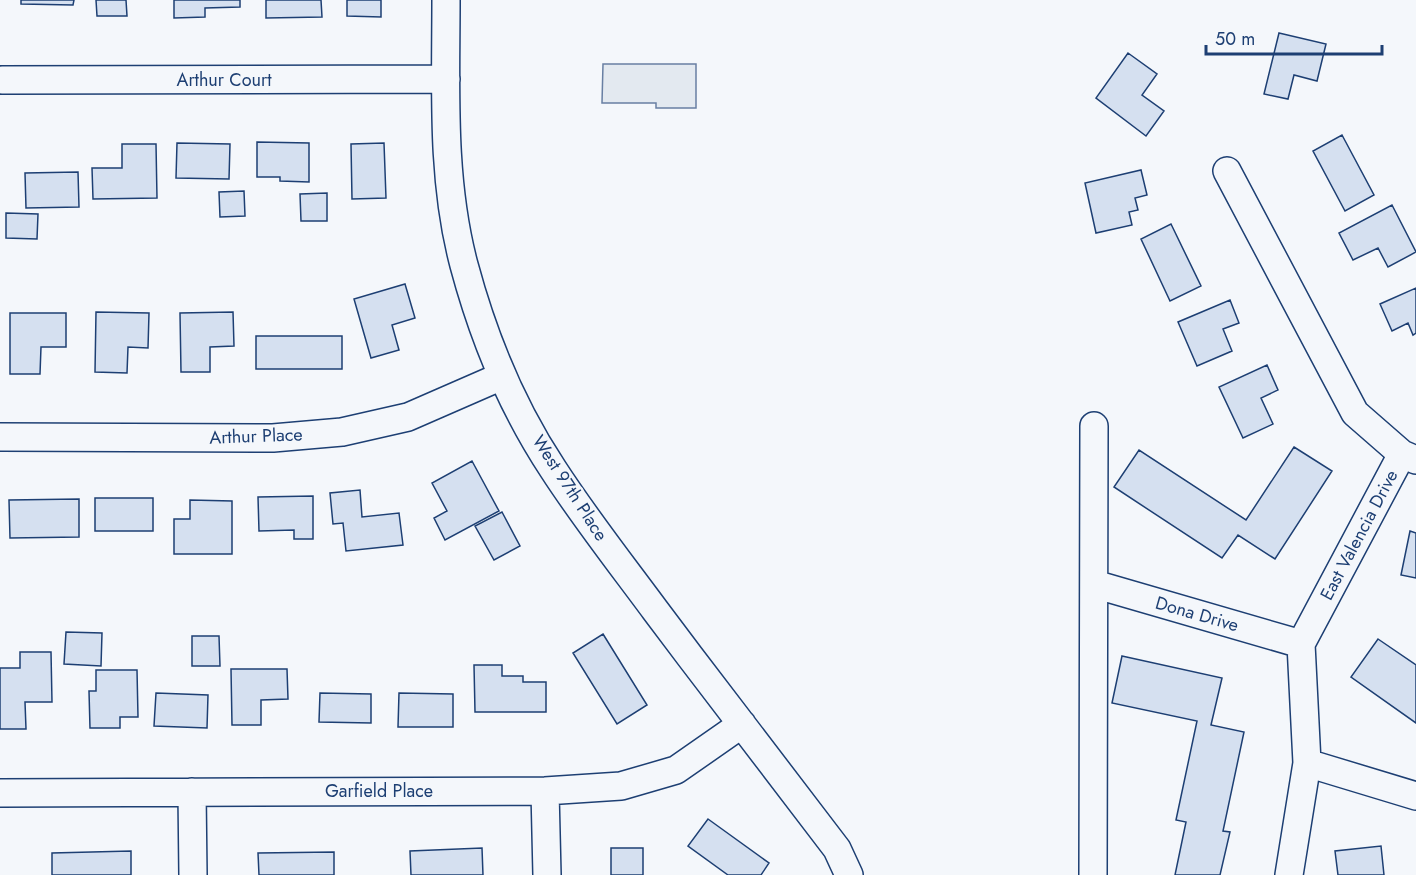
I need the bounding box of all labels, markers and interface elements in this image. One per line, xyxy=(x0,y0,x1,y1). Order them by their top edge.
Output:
scale bar xyxy=(1206,18,1382,56)
text: 50 m xyxy=(1215,26,1255,52)
street label: Arthur Court xyxy=(177,67,272,93)
street label: Arthur Place xyxy=(209,421,303,451)
street label: West 97th Place xyxy=(526,430,614,546)
street label: East Valencia Drive xyxy=(1314,465,1404,605)
street label: Dona Drive xyxy=(1152,590,1242,638)
street label: Garfield Place xyxy=(325,778,433,804)

